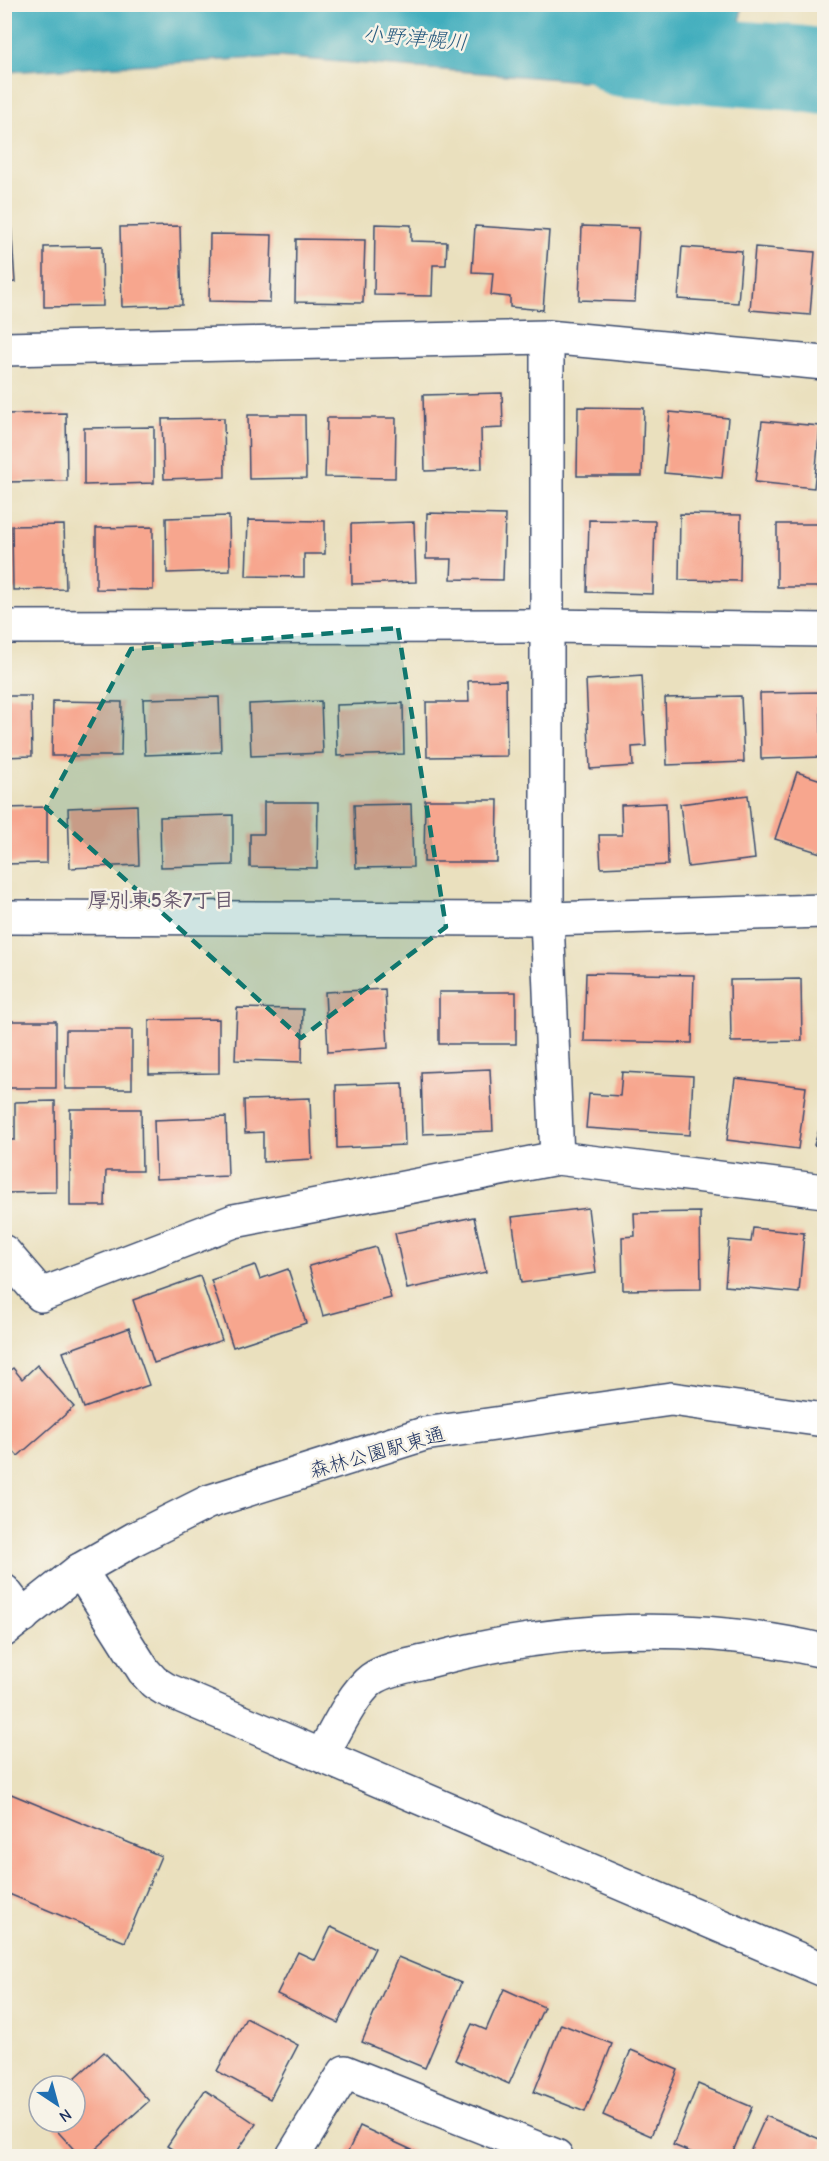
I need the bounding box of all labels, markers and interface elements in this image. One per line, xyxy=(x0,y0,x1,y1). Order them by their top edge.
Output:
water label: 小野津幌川 xyxy=(362,21,468,55)
district label: 厚別東5条7丁目 xyxy=(88,888,234,912)
street label: 森林公園駅東通 xyxy=(307,1422,448,1483)
north arrow xyxy=(27,2074,87,2134)
text: N xyxy=(56,2105,75,2126)

